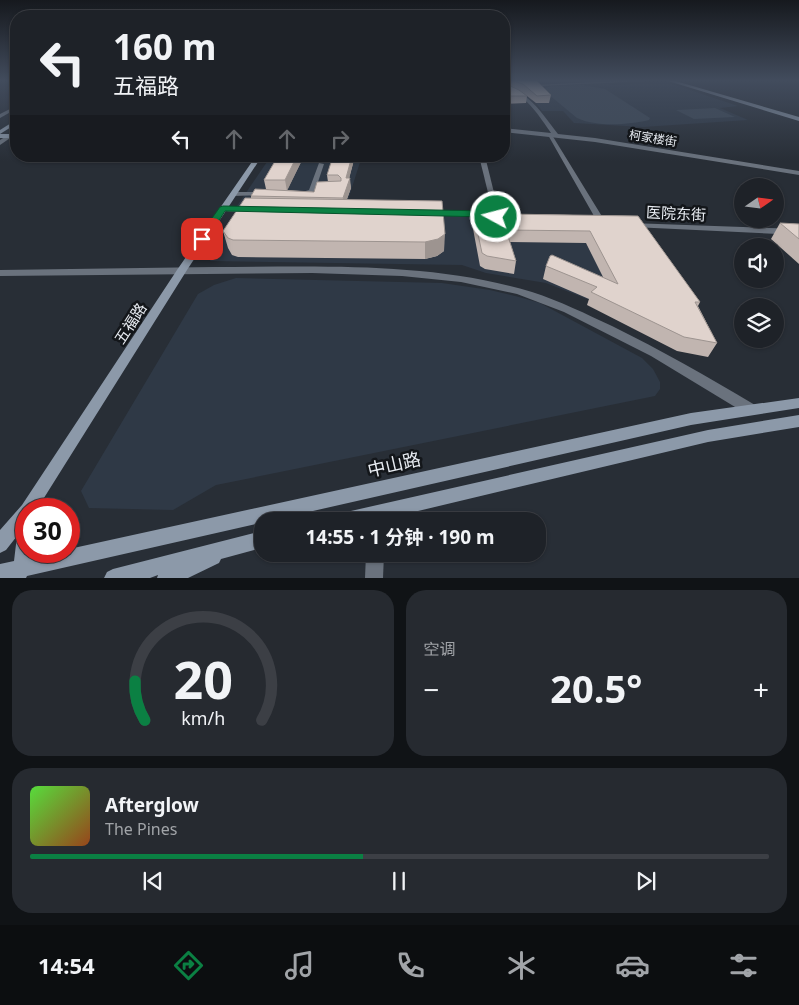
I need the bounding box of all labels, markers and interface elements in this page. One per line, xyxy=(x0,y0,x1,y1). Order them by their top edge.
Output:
text: 160 m xyxy=(113,23,216,70)
icon: left xyxy=(30,30,95,95)
text: 五福路 xyxy=(113,70,179,100)
icon: left xyxy=(167,125,195,153)
icon: ahead xyxy=(220,125,248,153)
icon: ahead xyxy=(273,125,301,153)
icon: right xyxy=(326,125,354,153)
street label: 柯家楼街 xyxy=(628,126,678,150)
north arrow xyxy=(734,178,784,228)
map controls xyxy=(734,178,784,348)
position arrow xyxy=(469,190,521,242)
street label: 医院东街 xyxy=(646,201,706,225)
pin xyxy=(181,218,223,260)
icon: arrive xyxy=(188,225,216,253)
button: sound xyxy=(734,238,784,288)
button: layers xyxy=(734,298,784,348)
street label: 五福路 xyxy=(109,299,151,347)
street label: 中山路 xyxy=(365,446,423,482)
speed limit sign: 30 xyxy=(15,498,80,563)
text: 14:55 · 1 分钟 · 190 m xyxy=(305,524,495,550)
text: 空调 xyxy=(424,638,456,660)
text: 20 xyxy=(173,643,233,714)
text: 20.5° xyxy=(550,662,642,714)
text: − xyxy=(424,670,440,708)
text: + xyxy=(753,670,769,708)
text: km/h xyxy=(181,706,225,730)
text: Afterglow xyxy=(105,792,199,818)
text: The Pines xyxy=(105,818,177,840)
icon: previous xyxy=(139,867,167,895)
icon: pause xyxy=(385,867,413,895)
icon: next xyxy=(632,867,660,895)
icon: directions xyxy=(171,948,206,983)
icon: music xyxy=(282,948,317,983)
icon: phone xyxy=(393,948,428,983)
icon: climate xyxy=(504,948,539,983)
icon: car xyxy=(615,948,650,983)
icon: filters xyxy=(726,948,761,983)
text: 14:54 xyxy=(38,950,95,980)

